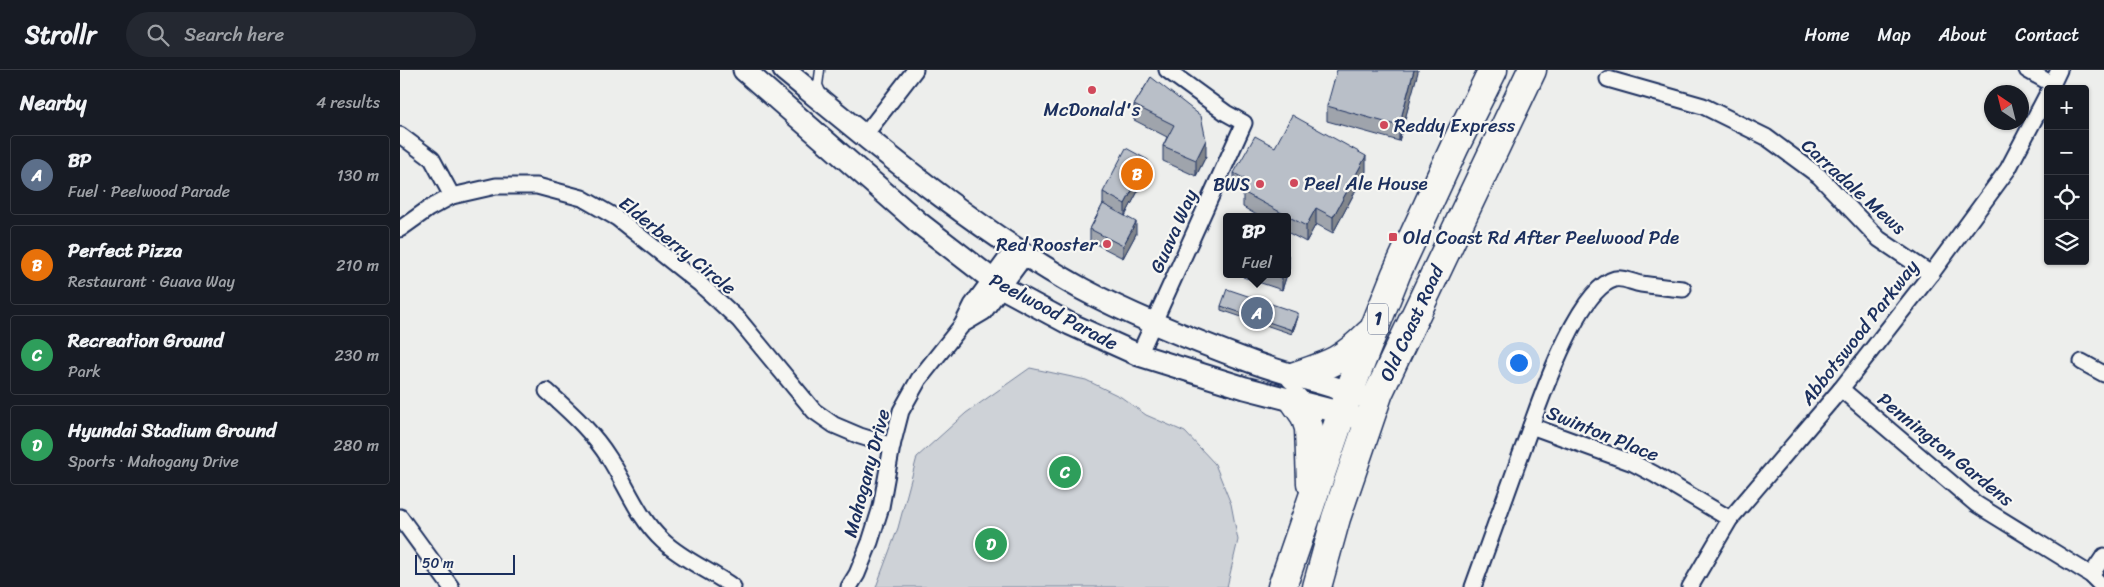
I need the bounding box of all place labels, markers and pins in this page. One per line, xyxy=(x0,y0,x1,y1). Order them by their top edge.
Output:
marker: McDonald's xyxy=(1086,84,1098,96)
place label: McDonald's xyxy=(1043,93,1141,126)
place label: Reddy Express xyxy=(1394,109,1516,142)
marker: Reddy Express xyxy=(1378,119,1390,131)
pin: B xyxy=(1121,155,1153,193)
place label: Peel Ale House xyxy=(1304,167,1428,200)
place label: BWS xyxy=(1213,168,1250,201)
marker: Peel Ale House xyxy=(1288,177,1300,189)
marker: BWS xyxy=(1254,178,1266,190)
place label: Old Coast Rd After Peelwood Pde xyxy=(1403,221,1679,254)
place label: Red Rooster xyxy=(996,228,1098,261)
marker: Old Coast Rd After Peelwood Pde xyxy=(1387,231,1399,243)
marker: Red Rooster xyxy=(1101,238,1113,250)
pin: A xyxy=(1241,294,1273,332)
pin: C xyxy=(1049,453,1081,491)
pin: D xyxy=(975,525,1007,563)

